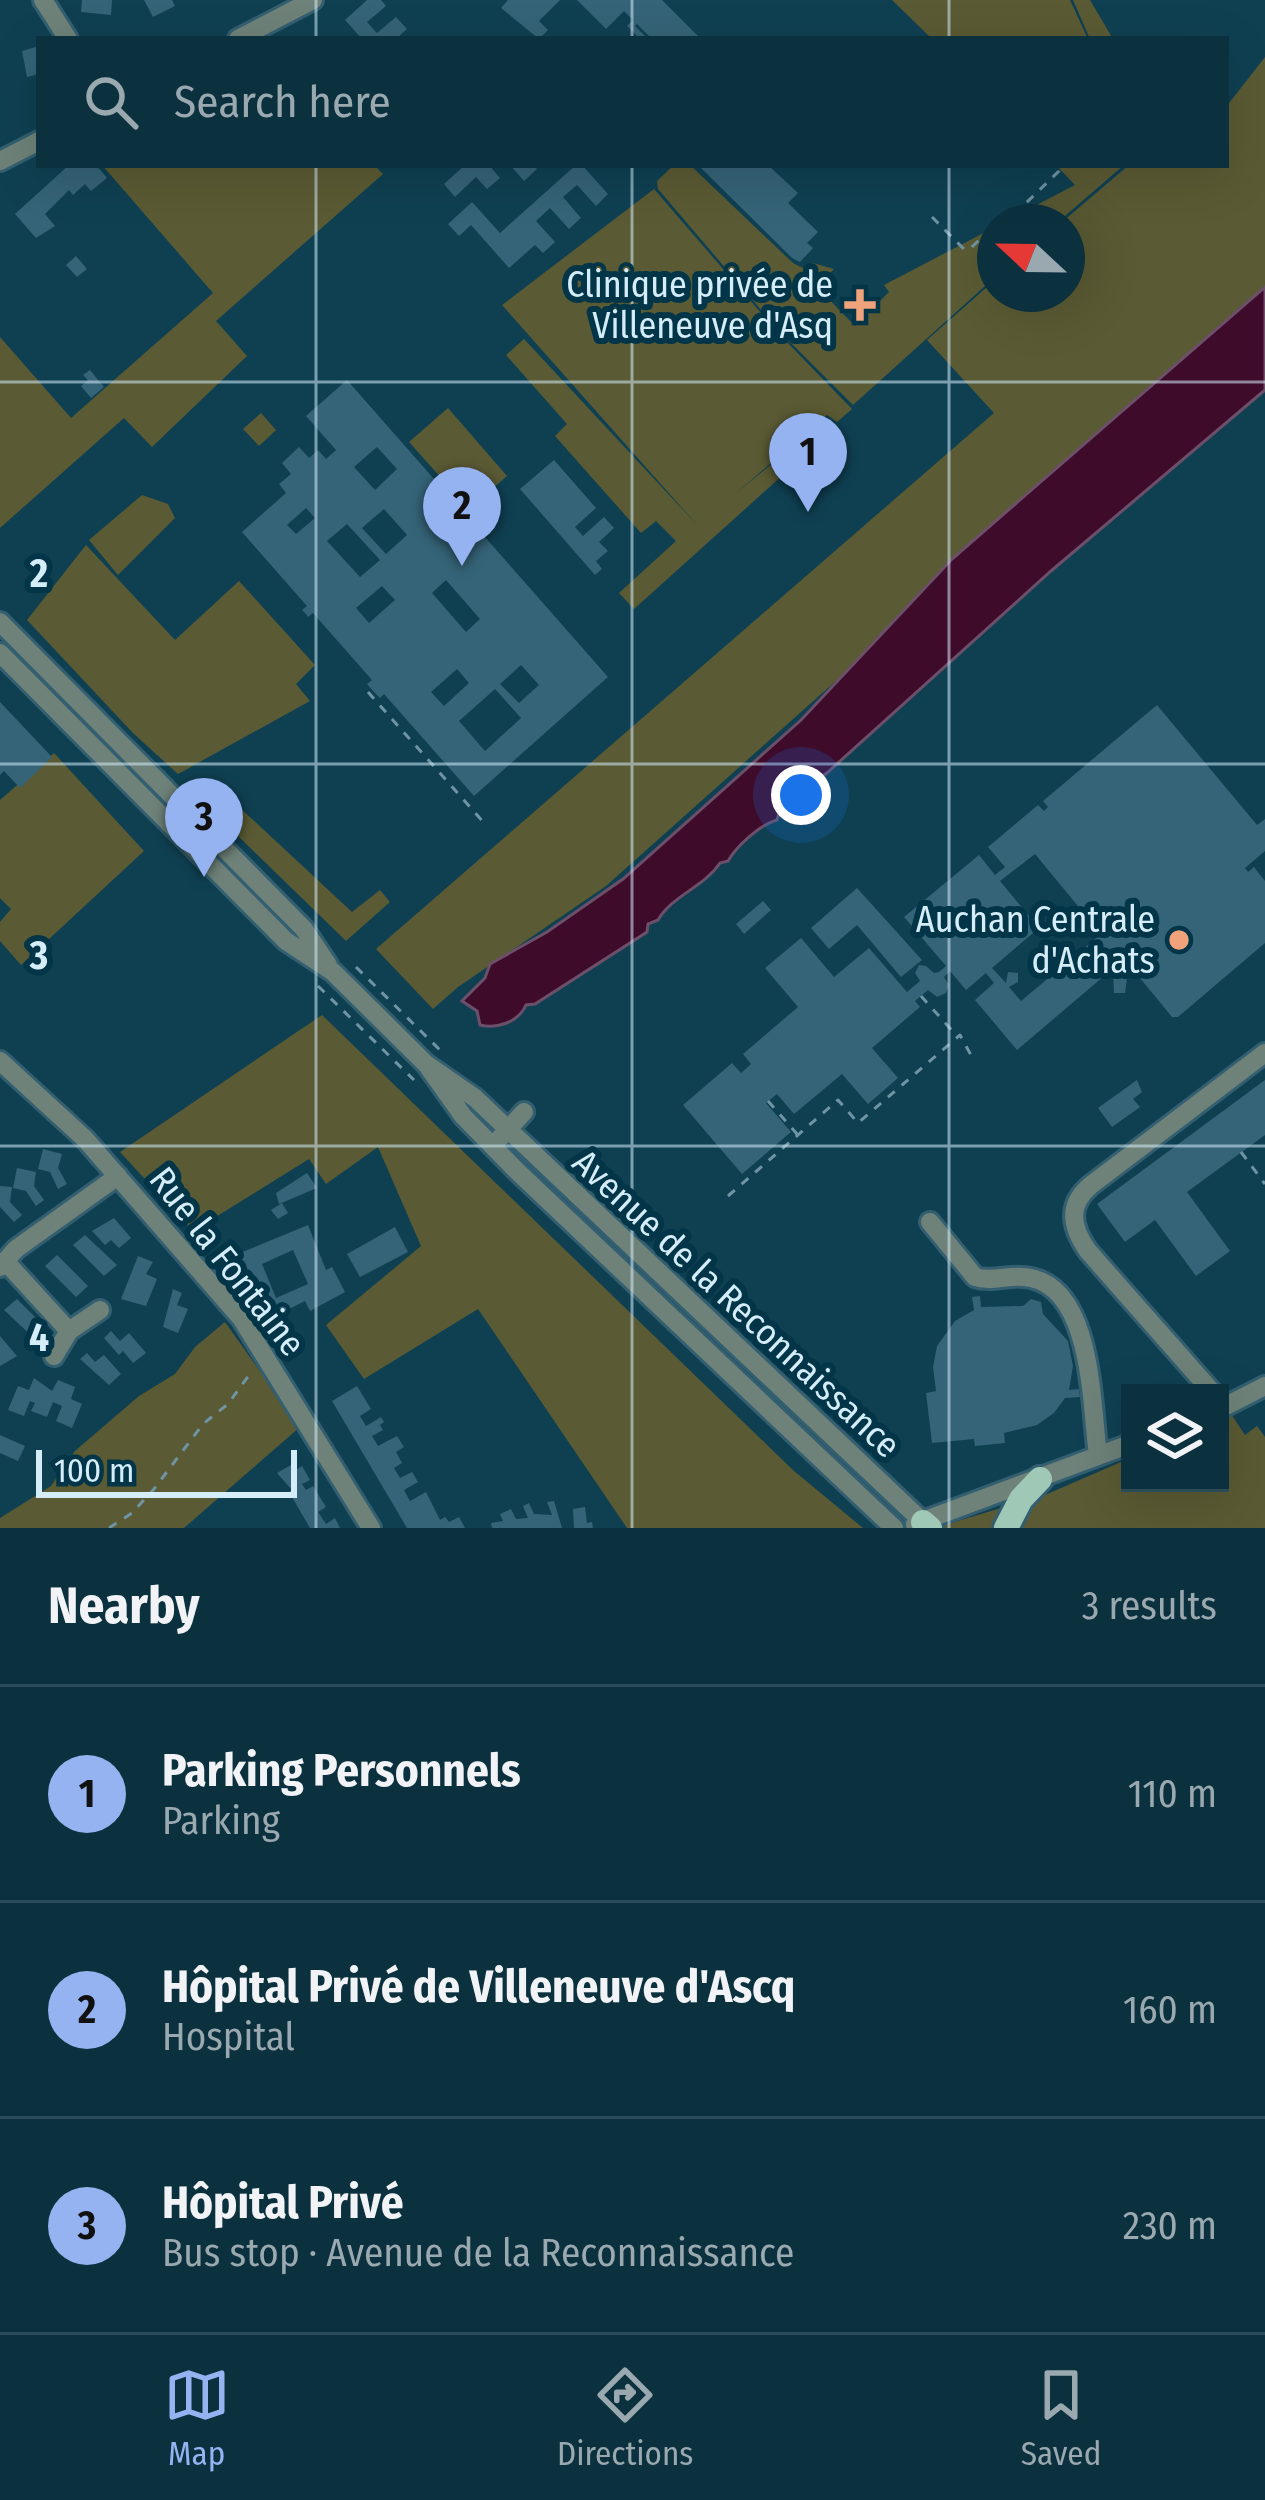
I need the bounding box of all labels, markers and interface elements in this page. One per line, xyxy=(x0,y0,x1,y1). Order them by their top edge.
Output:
search box xyxy=(36,36,1229,168)
icon: search xyxy=(78,69,144,135)
text: Search here xyxy=(174,75,391,129)
north arrow xyxy=(977,204,1085,312)
place label: Clinique privée de Villeneuve d'Asq xyxy=(566,263,833,348)
marker: Clinique privée de Villeneuve d'Asq xyxy=(844,289,876,321)
pin: 1 xyxy=(769,413,847,512)
pin: 2 xyxy=(423,467,501,566)
text: 2 xyxy=(29,551,48,597)
your location xyxy=(771,765,831,825)
pin: 3 xyxy=(165,778,243,877)
place label: Auchan Centrale d'Achats xyxy=(916,898,1155,983)
marker: Auchan Centrale d'Achats xyxy=(1166,927,1192,953)
text: 3 xyxy=(29,933,48,979)
street label: Avenue de la Reconnaissance xyxy=(563,1140,909,1467)
street label: Rue la Fontaine xyxy=(140,1158,315,1365)
text: 4 xyxy=(29,1315,49,1361)
map controls xyxy=(1121,1384,1229,1492)
button: layers xyxy=(1121,1384,1229,1492)
scale bar xyxy=(36,1444,297,1497)
text: 100 m xyxy=(54,1451,134,1491)
text: Nearby xyxy=(48,1575,200,1637)
text: 3 results xyxy=(1082,1583,1217,1629)
text: Parking Personnels xyxy=(162,1744,521,1798)
text: 1 xyxy=(79,1771,95,1817)
text: 110 m xyxy=(1128,1771,1217,1817)
text: Parking xyxy=(162,1798,280,1844)
text: Hôpital Privé de Villeneuve d'Ascq xyxy=(162,1960,795,2014)
text: 2 xyxy=(78,1987,96,2033)
text: 160 m xyxy=(1123,1987,1217,2033)
text: Hospital xyxy=(162,2014,295,2060)
text: Hôpital Privé xyxy=(162,2176,403,2230)
text: 3 xyxy=(78,2203,96,2249)
text: 230 m xyxy=(1123,2203,1217,2249)
text: Bus stop · Avenue de la Reconnaissance xyxy=(162,2230,794,2276)
tab: Map xyxy=(164,2362,230,2474)
tab: Directions xyxy=(557,2362,693,2474)
tab: Saved xyxy=(1021,2362,1101,2474)

